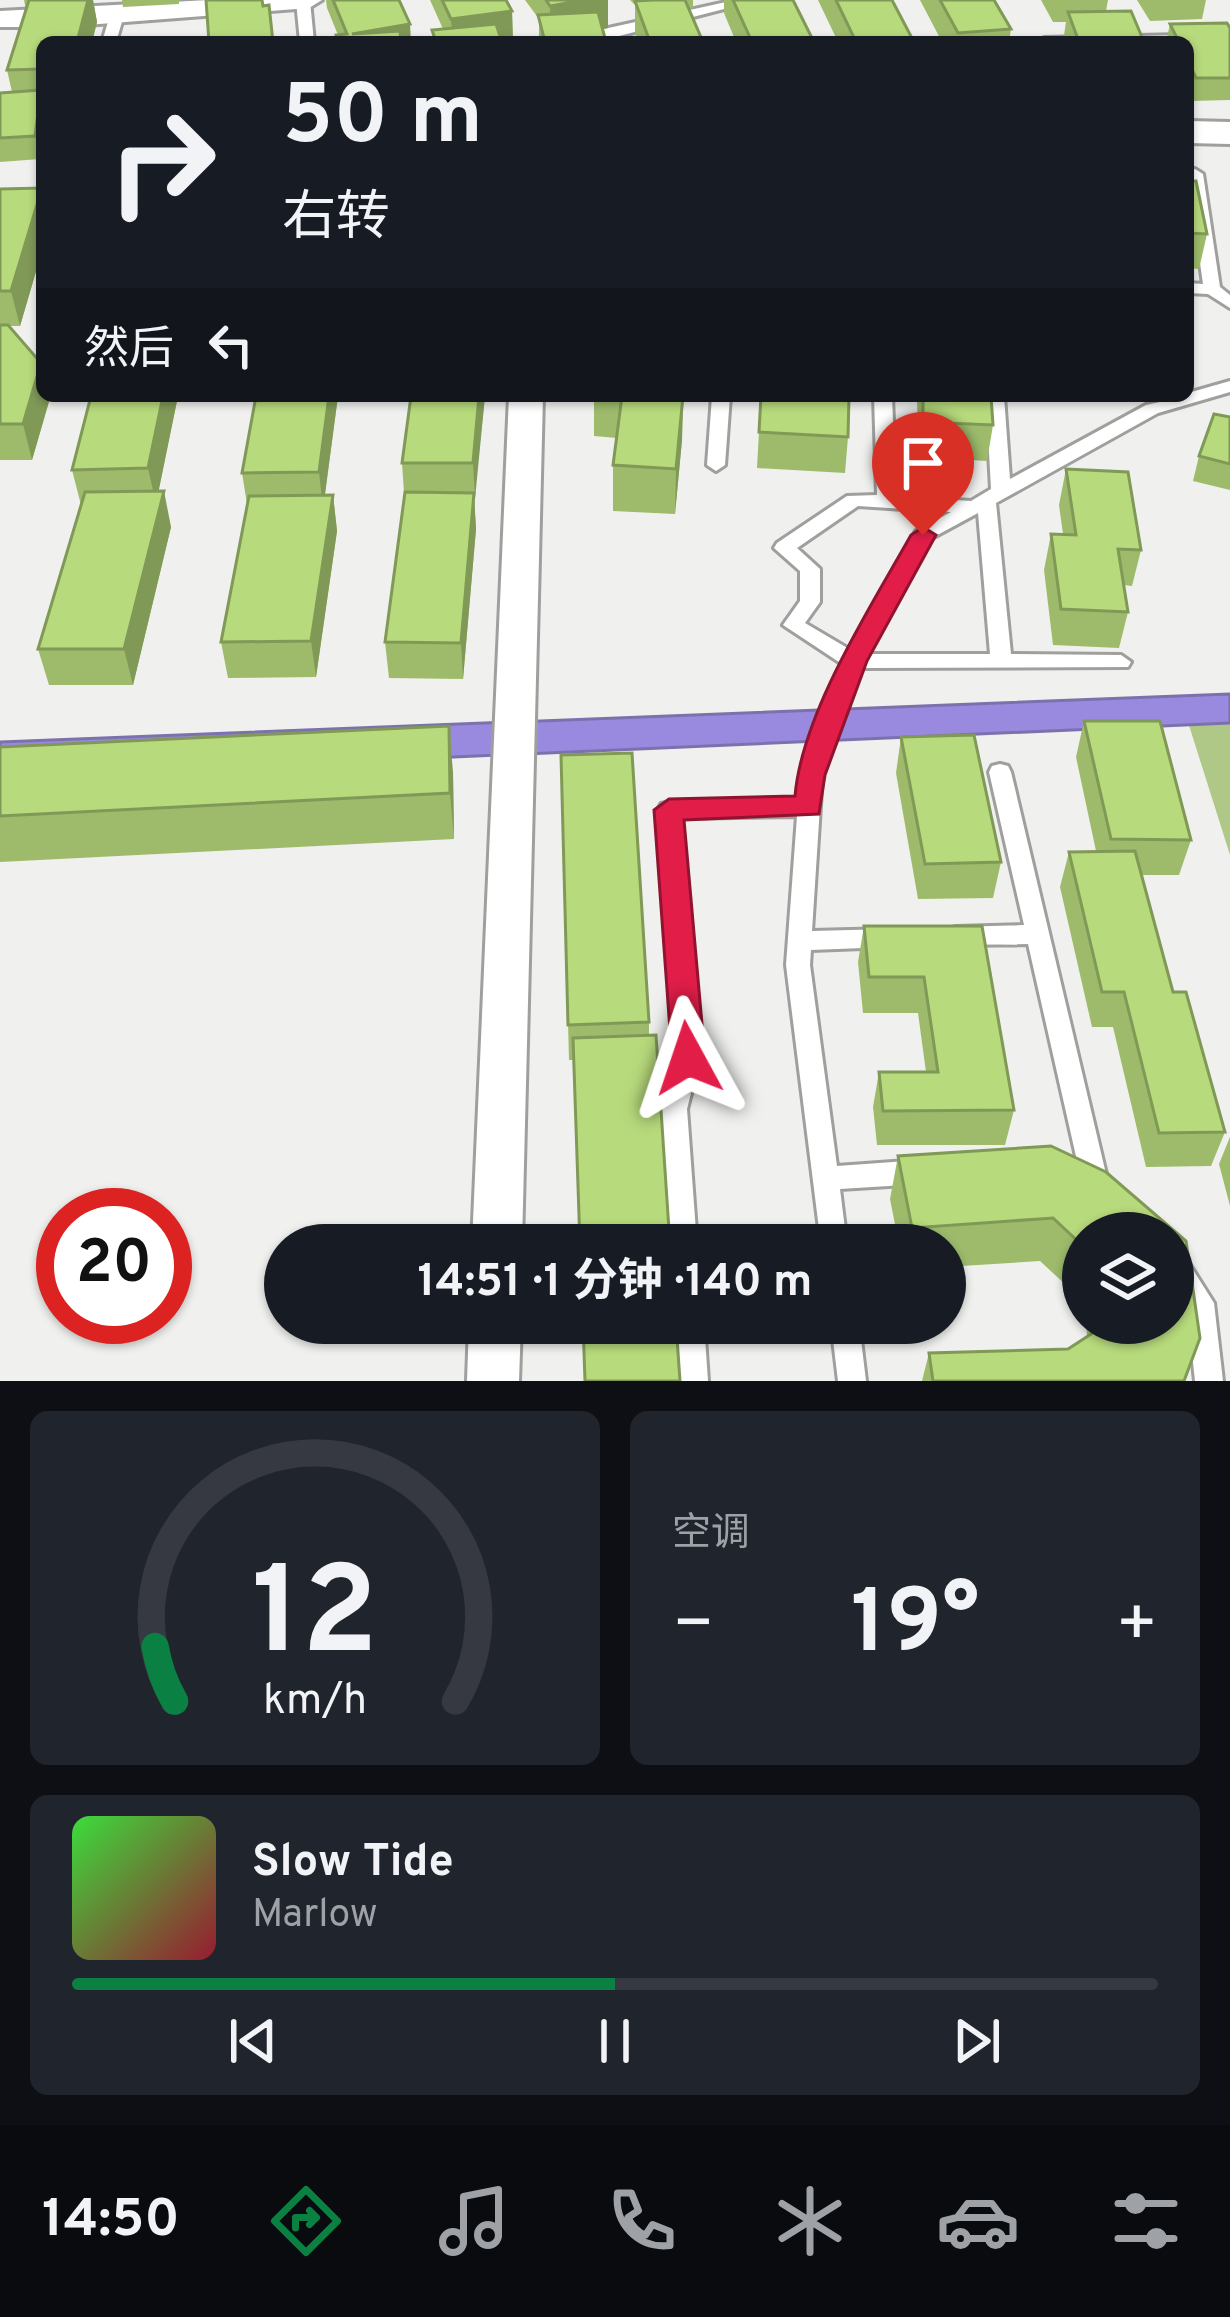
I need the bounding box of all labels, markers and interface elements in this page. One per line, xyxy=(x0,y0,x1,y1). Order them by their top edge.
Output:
text: 50 m xyxy=(282,67,483,173)
icon: right xyxy=(84,84,240,240)
text: 右转 xyxy=(282,186,390,255)
icon: left xyxy=(198,312,264,378)
text: 然后 xyxy=(84,323,174,380)
pin xyxy=(872,412,974,535)
icon: arrive xyxy=(890,430,956,496)
position arrow xyxy=(625,995,751,1121)
speed limit sign: 20 xyxy=(36,1188,192,1344)
map controls xyxy=(1062,1212,1194,1344)
button: layers xyxy=(1062,1212,1194,1344)
text: 14:51 · 1 分钟 · 140 m xyxy=(418,1255,812,1312)
text: 空调 xyxy=(672,1511,750,1560)
text: 12 xyxy=(252,1540,378,1698)
text: 19° xyxy=(851,1571,979,1684)
text: − xyxy=(672,1586,715,1669)
text: + xyxy=(1115,1586,1158,1669)
text: km/h xyxy=(263,1675,367,1729)
text: Slow Tide xyxy=(252,1835,454,1892)
text: Marlow xyxy=(252,1892,378,1941)
icon: previous xyxy=(220,2008,286,2074)
icon: pause xyxy=(582,2008,648,2074)
icon: next xyxy=(944,2008,1010,2074)
icon: directions xyxy=(264,2179,348,2263)
icon: music xyxy=(432,2179,516,2263)
icon: phone xyxy=(600,2179,684,2263)
icon: climate xyxy=(768,2179,852,2263)
icon: car xyxy=(936,2179,1020,2263)
icon: filters xyxy=(1104,2179,1188,2263)
text: 14:50 xyxy=(42,2187,180,2256)

